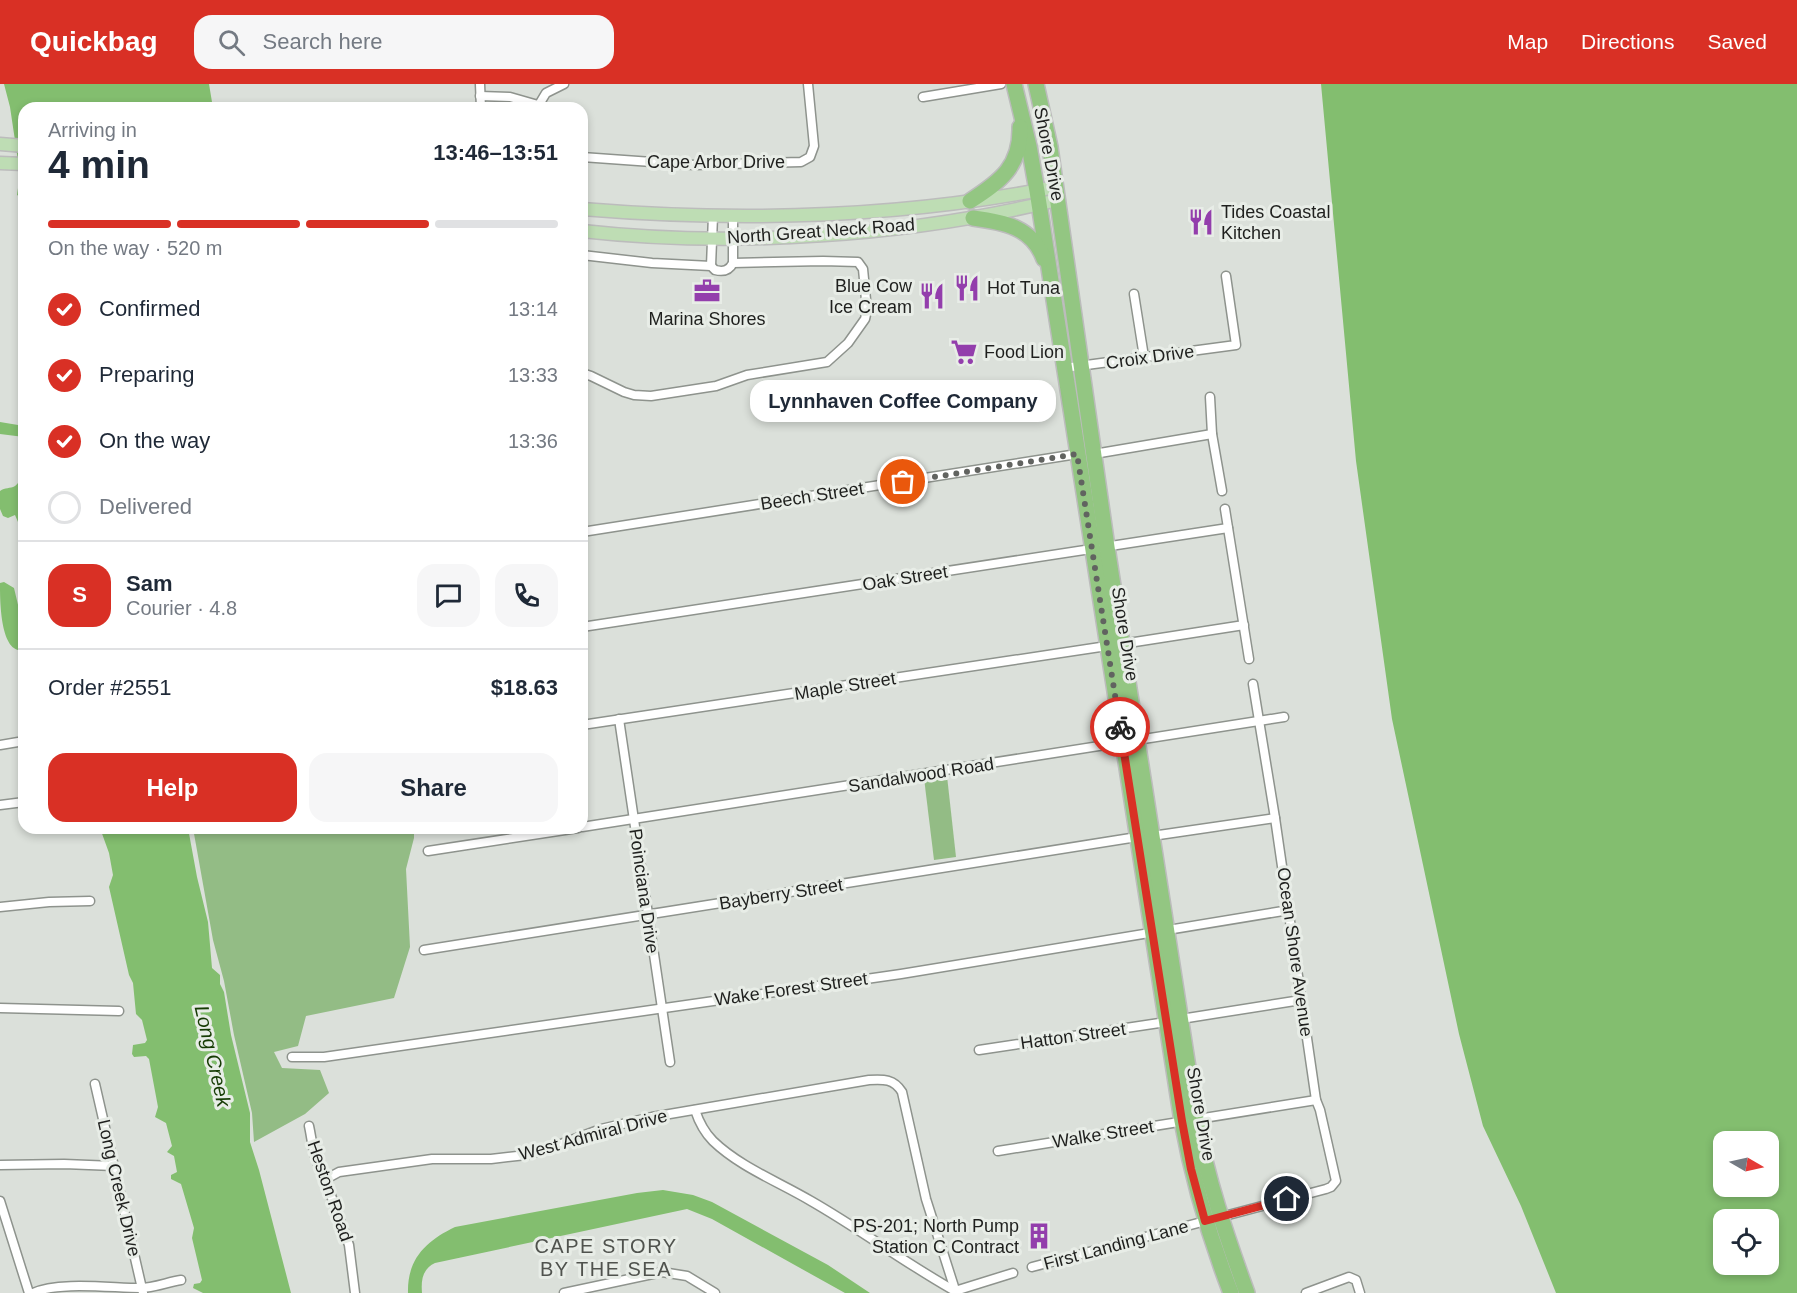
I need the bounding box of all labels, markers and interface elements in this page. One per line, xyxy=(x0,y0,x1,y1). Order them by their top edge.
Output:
search box xyxy=(194,15,614,69)
text: Quickbag xyxy=(30,26,158,57)
icon: search xyxy=(215,26,248,59)
text: Search here xyxy=(263,29,382,54)
text: Map xyxy=(1507,30,1548,53)
text: Directions xyxy=(1581,30,1674,53)
text: Saved xyxy=(1707,30,1767,53)
street label: Shore Drive xyxy=(1030,105,1068,203)
text: Arriving in xyxy=(48,119,137,141)
text: 13:46–13:51 xyxy=(433,140,558,165)
text: 4 min xyxy=(48,143,150,186)
street label: Cape Arbor Drive xyxy=(647,152,785,172)
place label: Tides Coastal Kitchen xyxy=(1221,202,1330,243)
restaurant icon: Tides Coastal Kitchen xyxy=(1186,207,1216,237)
street label: North Great Neck Road xyxy=(726,214,916,248)
text: On the way · 520 m xyxy=(48,237,223,259)
restaurant icon: Hot Tuna xyxy=(952,273,982,303)
office icon: Marina Shores xyxy=(692,276,722,306)
place label: Blue Cow Ice Cream xyxy=(829,276,913,317)
place label: Hot Tuna xyxy=(987,278,1061,298)
restaurant icon: Blue Cow Ice Cream xyxy=(917,281,947,311)
icon: check xyxy=(48,293,81,326)
text: Confirmed xyxy=(99,296,200,321)
text: 13:14 xyxy=(508,298,558,320)
place label: Marina Shores xyxy=(648,309,766,329)
supermarket icon: Food Lion xyxy=(949,337,979,367)
street label: Croix Drive xyxy=(1105,341,1195,373)
place label: Food Lion xyxy=(984,342,1064,362)
icon: check xyxy=(48,359,81,392)
text: Preparing xyxy=(99,362,194,387)
text: 13:33 xyxy=(508,364,558,386)
callout: Lynnhaven Coffee Company xyxy=(750,380,1056,422)
text: Lynnhaven Coffee Company xyxy=(768,390,1038,412)
icon: check xyxy=(48,425,81,458)
text: On the way xyxy=(99,428,210,453)
text: 13:36 xyxy=(508,430,558,452)
pin xyxy=(877,456,928,507)
icon: bag xyxy=(886,465,919,498)
street label: Beech Street xyxy=(759,478,865,514)
text: Delivered xyxy=(99,494,192,519)
street label: Oak Street xyxy=(861,561,949,595)
button: chat xyxy=(417,564,480,627)
button: phone xyxy=(495,564,558,627)
text: Sam xyxy=(126,571,172,596)
text: S xyxy=(72,582,87,607)
street label: Shore Drive xyxy=(1108,585,1142,683)
text: Courier · 4.8 xyxy=(126,597,237,619)
street label: Maple Street xyxy=(793,668,897,704)
text: Order #2551 xyxy=(48,675,172,700)
text: $18.63 xyxy=(491,675,558,700)
courier xyxy=(1090,697,1150,757)
icon: bike xyxy=(1104,711,1137,744)
button: Help xyxy=(48,753,297,822)
button: Share xyxy=(309,753,558,822)
street label: Sandalwood Road xyxy=(847,754,995,796)
street label: Poinciana Drive xyxy=(625,827,663,955)
street label: Ocean Shore Avenue xyxy=(1273,866,1317,1038)
street label: Bayberry Street xyxy=(718,874,844,914)
street label: Wake Forest Street xyxy=(713,968,869,1010)
water label: Long Creek xyxy=(191,1003,236,1110)
street label: Hatton Street xyxy=(1019,1019,1127,1053)
street label: Shore Drive xyxy=(1183,1065,1219,1163)
street label: West Admiral Drive xyxy=(517,1106,669,1164)
street label: Walke Street xyxy=(1051,1116,1155,1152)
street label: Long Creek Drive xyxy=(94,1118,144,1258)
north arrow xyxy=(1713,1131,1779,1197)
map controls xyxy=(1713,1131,1779,1275)
street label: Heston Road xyxy=(303,1138,357,1244)
pin xyxy=(1261,1173,1312,1224)
icon: home xyxy=(1270,1182,1303,1215)
button: locate xyxy=(1713,1209,1779,1275)
place label: PS-201; North Pump Station C Contract xyxy=(853,1216,1019,1257)
street label: First Landing Lane xyxy=(1041,1216,1191,1274)
building icon: PS-201; North Pump Station C Contract xyxy=(1024,1221,1054,1251)
district label: CAPE STORY BY THE SEA xyxy=(534,1235,678,1280)

